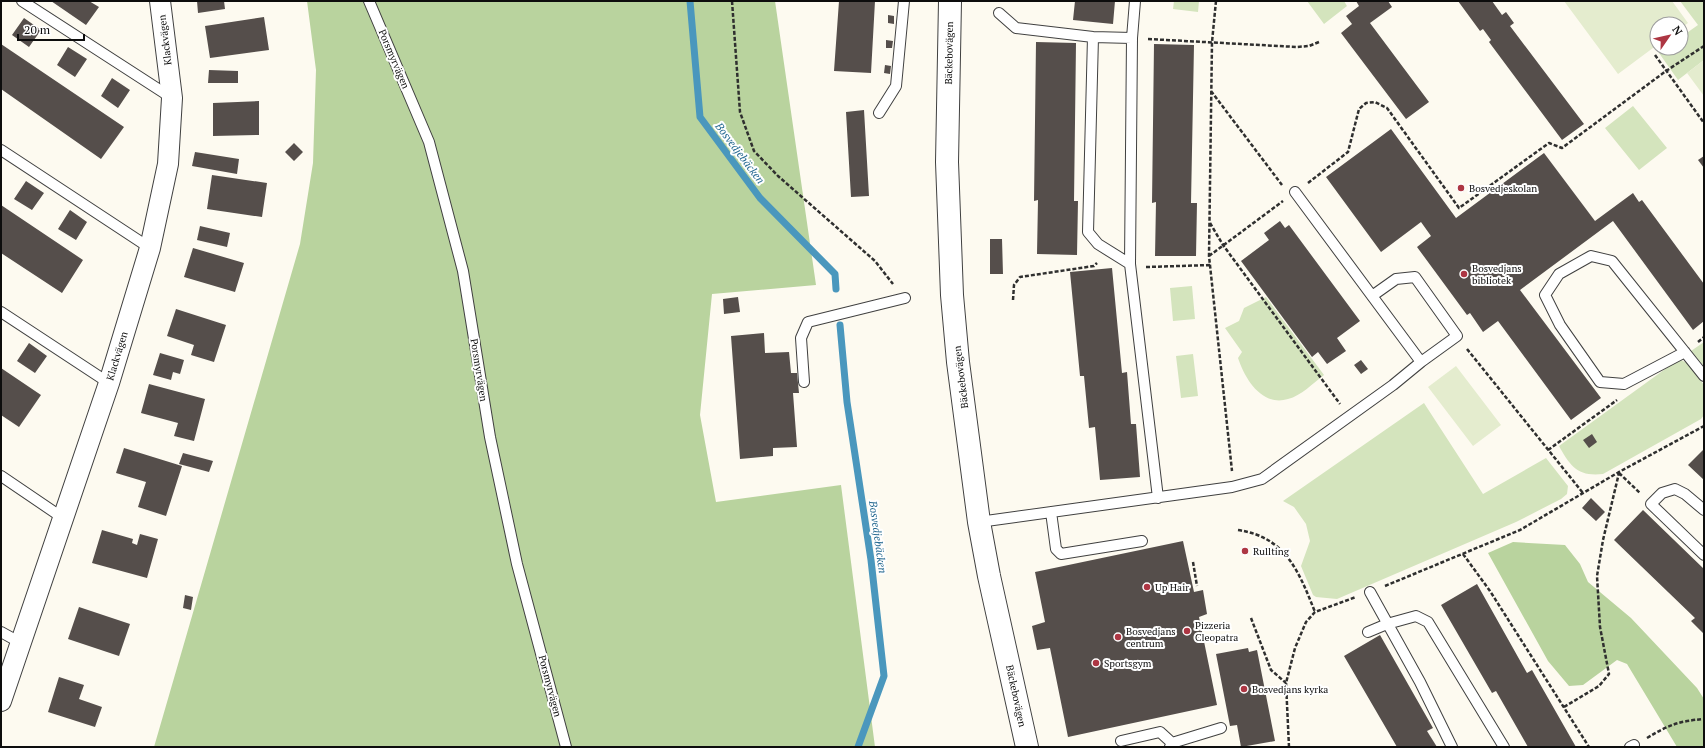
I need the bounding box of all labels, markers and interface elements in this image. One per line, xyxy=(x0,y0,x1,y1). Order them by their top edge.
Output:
street label: Klackvägen xyxy=(155,14,175,66)
scale bar xyxy=(18,16,84,42)
north arrow xyxy=(1649,16,1689,56)
street label: Bäckebovägen xyxy=(942,21,956,85)
text: 20 m xyxy=(24,22,51,37)
text: N xyxy=(1669,23,1686,38)
street label: Porsmyrvägen xyxy=(376,27,412,91)
water label: Bosvedjebäcken xyxy=(712,119,768,186)
place label: Bosvedjeskolan xyxy=(1469,182,1537,195)
marker: Bosvedjeskolan xyxy=(1456,183,1466,193)
place label: Bosvedjans bibliotek xyxy=(1472,262,1522,287)
marker: Bosvedjans bibliotek xyxy=(1459,269,1469,279)
street label: Klackvägen xyxy=(103,330,131,382)
street label: Porsmyrvägen xyxy=(468,338,490,402)
street label: Bäckebovägen xyxy=(951,345,971,409)
water label: Bosvedjebäcken xyxy=(866,499,890,574)
place label: Rullting xyxy=(1253,545,1290,558)
marker: Rullting xyxy=(1240,546,1250,556)
place label: Up Hair xyxy=(1155,581,1189,594)
marker: Up Hair xyxy=(1142,582,1152,592)
place label: Pizzeria Cleopatra xyxy=(1195,619,1238,644)
place label: Bosvedjans centrum xyxy=(1126,625,1176,650)
marker: Pizzeria Cleopatra xyxy=(1182,626,1192,636)
marker: Bosvedjans centrum xyxy=(1113,632,1123,642)
street label: Porsmyrvägen xyxy=(536,654,564,718)
place label: Sportsgym xyxy=(1104,657,1152,670)
marker: Sportsgym xyxy=(1091,658,1101,668)
street label: Bäckebovägen xyxy=(1003,664,1029,728)
place label: Bosvedjans kyrka xyxy=(1252,683,1328,696)
marker: Bosvedjans kyrka xyxy=(1239,684,1249,694)

